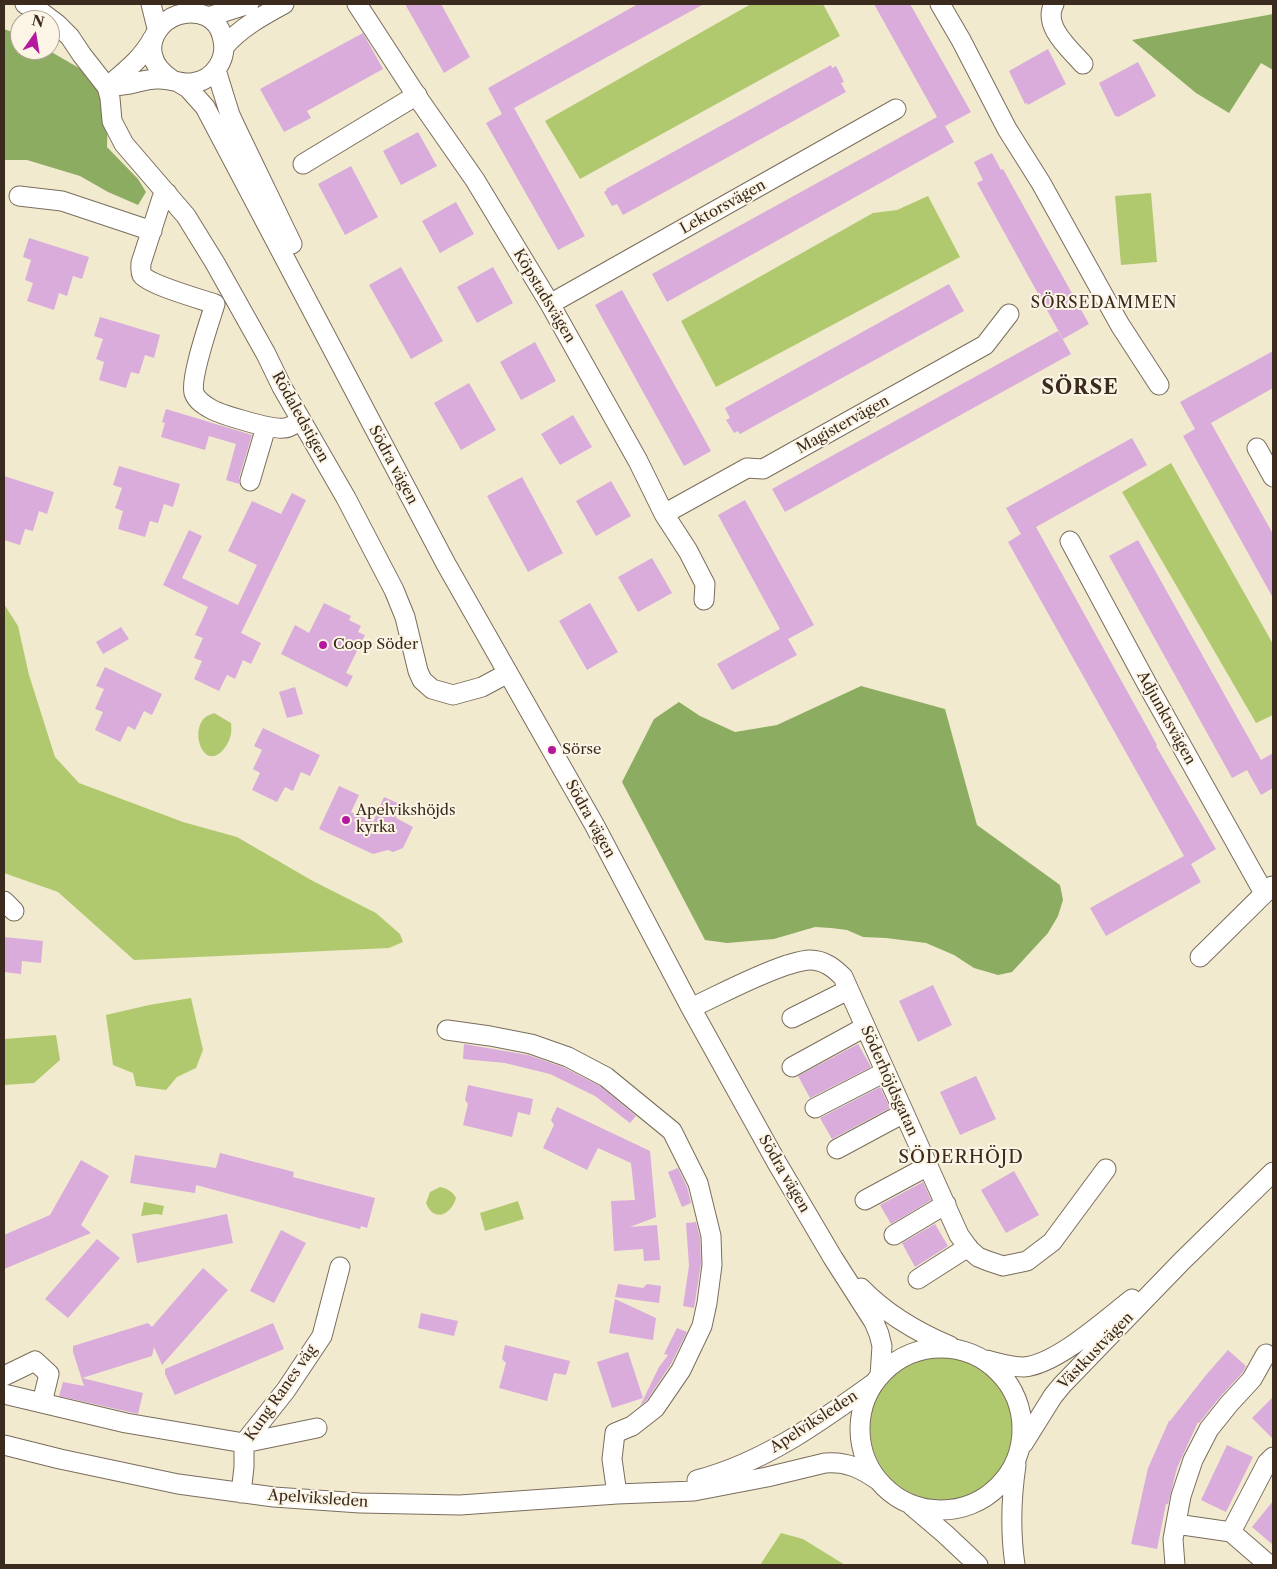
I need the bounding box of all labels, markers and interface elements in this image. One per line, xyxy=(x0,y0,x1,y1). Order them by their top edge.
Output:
north arrow xyxy=(10,10,60,60)
text: N xyxy=(30,11,46,31)
street label: Lektorsvägen xyxy=(677,176,769,238)
street label: Köpstadsvägen xyxy=(509,246,579,346)
district label: SÖRSEDAMMEN xyxy=(1029,293,1179,313)
street label: Rödaledstigen xyxy=(268,368,332,466)
district label: SÖRSE xyxy=(1041,376,1119,400)
street label: Magistervägen xyxy=(794,392,892,458)
street label: Södra vägen xyxy=(365,422,421,508)
place label: Coop Söder xyxy=(333,636,418,654)
marker: Coop Söder xyxy=(317,639,329,651)
street label: Adjunktsvägen xyxy=(1133,668,1199,768)
place label: Sörse xyxy=(562,741,601,759)
marker: Sörse xyxy=(546,744,558,756)
street label: Södra vägen xyxy=(561,777,619,861)
place label: Apelvikshöjds kyrka xyxy=(356,802,455,837)
marker: Apelvikshöjds kyrka xyxy=(340,814,352,826)
street label: Söderhöjdsgatan xyxy=(857,1023,921,1139)
street label: Södra vägen xyxy=(755,1132,813,1216)
district label: SÖDERHÖJD xyxy=(897,1147,1025,1169)
street label: Västkustvägen xyxy=(1055,1309,1137,1393)
street label: Kung Ranes väg xyxy=(241,1342,321,1444)
street label: Apelviksleden xyxy=(767,1387,861,1457)
street label: Apelviksleden xyxy=(267,1487,369,1511)

